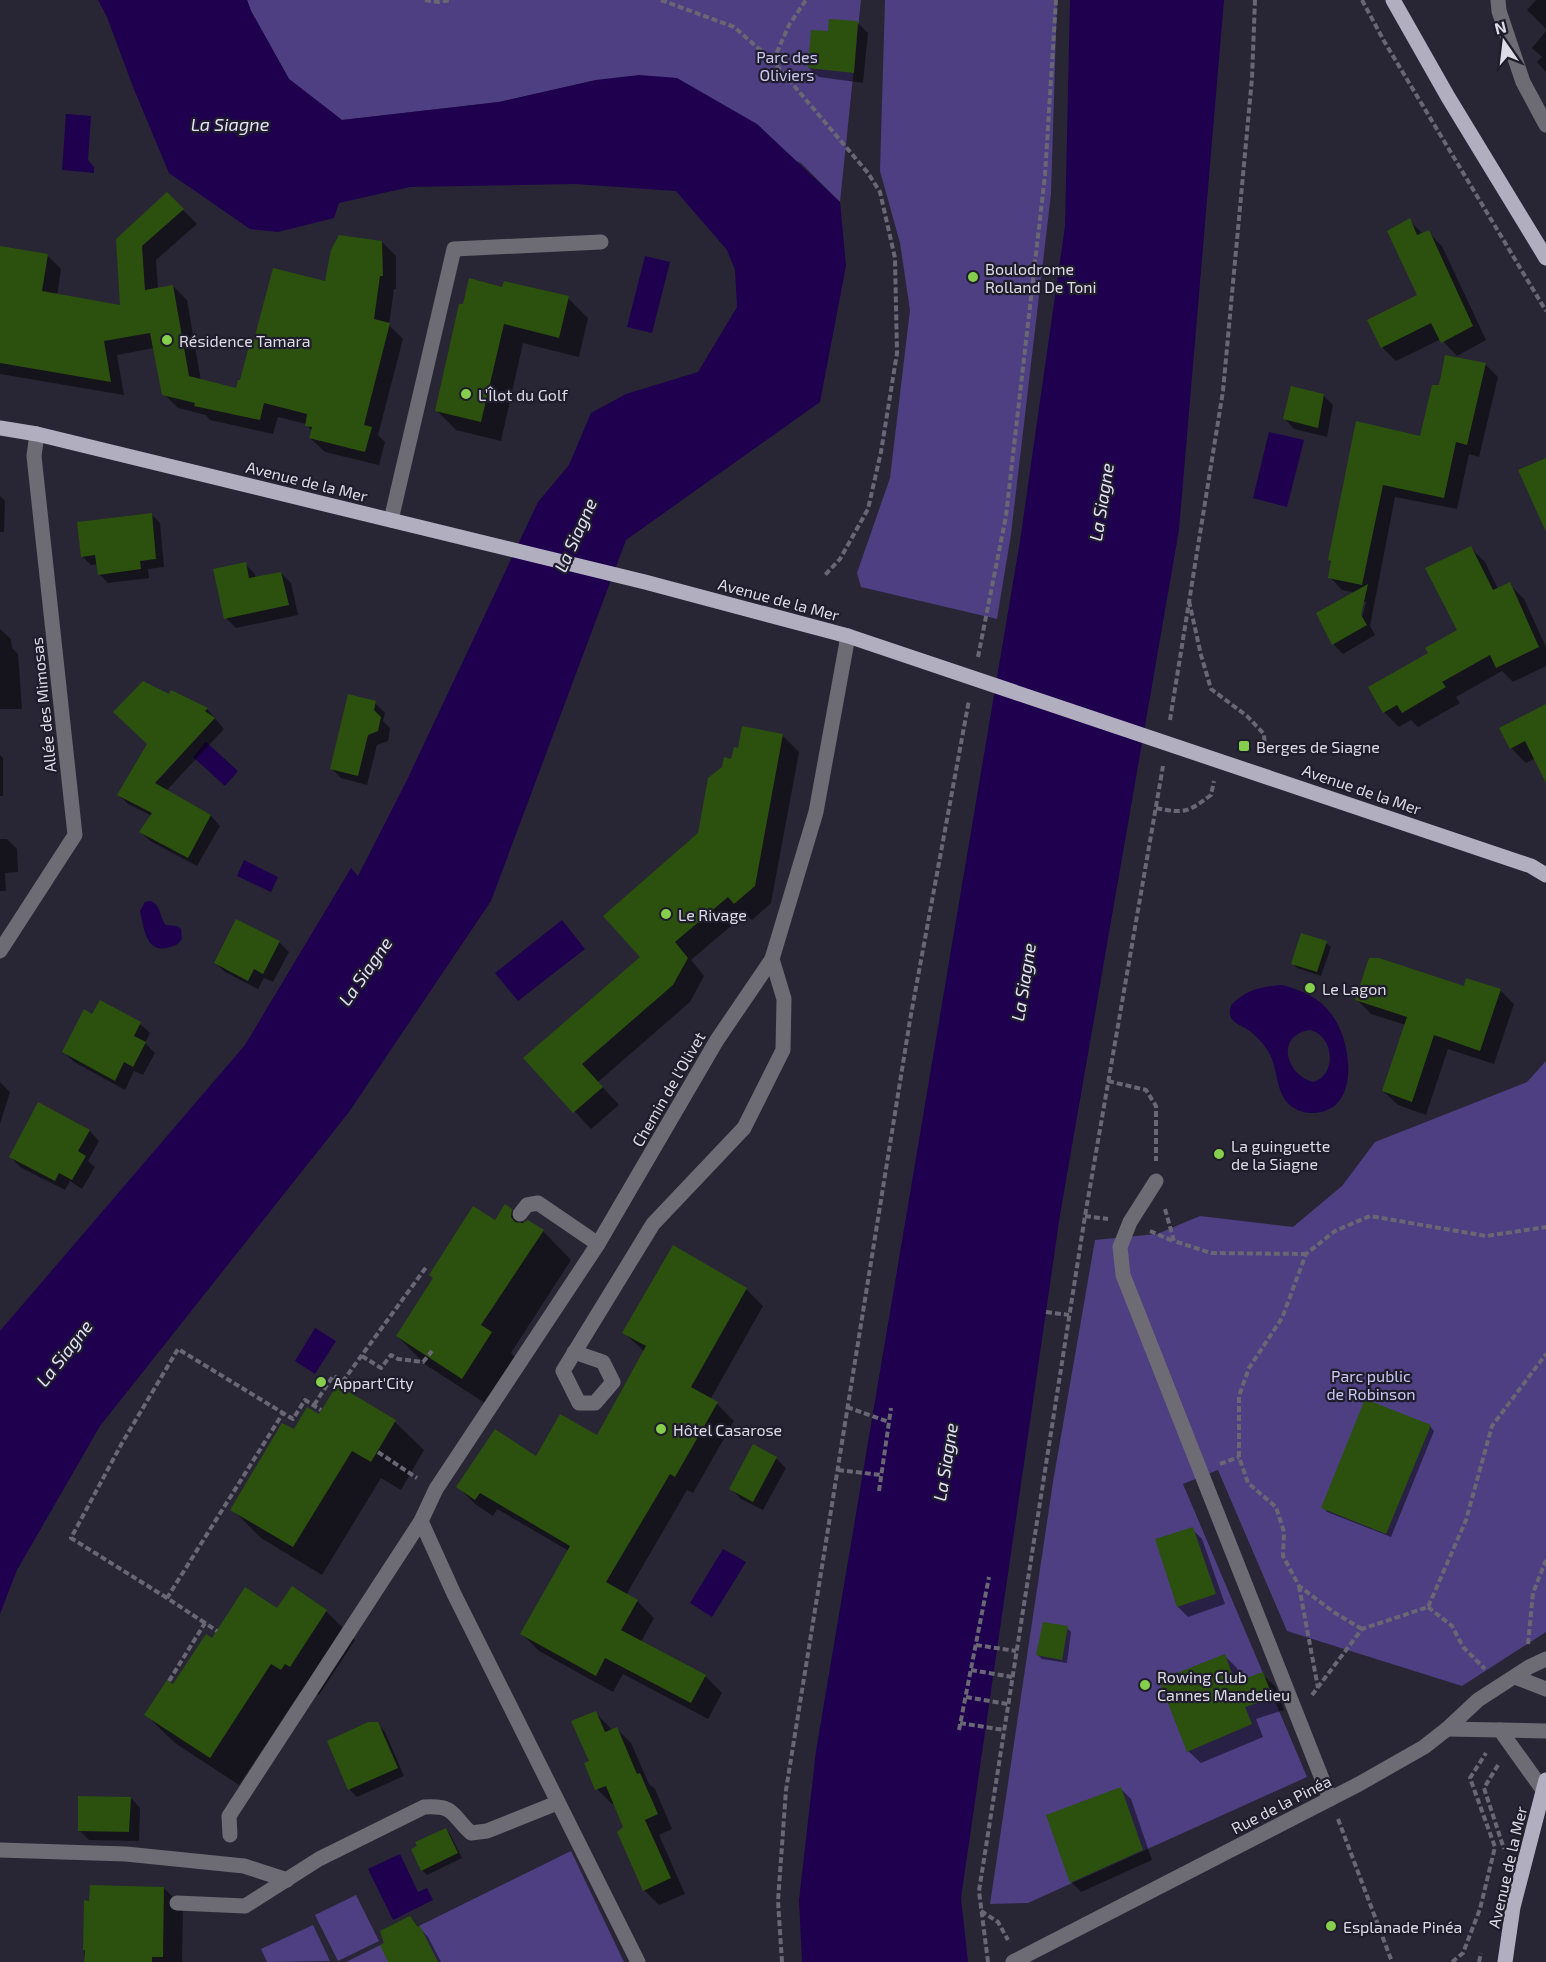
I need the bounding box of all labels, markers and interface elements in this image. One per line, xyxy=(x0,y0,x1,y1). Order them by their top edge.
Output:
north arrow xyxy=(1474,12,1534,72)
text: N xyxy=(1492,16,1508,38)
park label: Parc des Oliviers xyxy=(756,47,818,84)
water label: La Siagne xyxy=(191,113,270,135)
place label: Boulodrome Rolland De Toni xyxy=(985,259,1097,296)
marker: Boulodrome Rolland De Toni xyxy=(966,270,980,284)
place label: Résidence Tamara xyxy=(179,331,311,350)
marker: Résidence Tamara xyxy=(160,333,174,347)
place label: L’Îlot du Golf xyxy=(478,385,569,404)
marker: L’Îlot du Golf xyxy=(459,387,473,401)
street label: Avenue de la Mer xyxy=(244,457,370,505)
water label: La Siagne xyxy=(1084,461,1118,543)
water label: La Siagne xyxy=(549,494,601,575)
street label: Avenue de la Mer xyxy=(716,574,842,624)
street label: Allée des Mimosas xyxy=(26,636,60,774)
place label: Berges de Siagne xyxy=(1256,737,1380,756)
marker: Berges de Siagne xyxy=(1237,739,1251,753)
street label: Avenue de la Mer xyxy=(1300,760,1425,818)
place label: Le Rivage xyxy=(678,905,747,924)
marker: Le Rivage xyxy=(659,907,673,921)
water label: La Siagne xyxy=(333,932,397,1010)
water label: La Siagne xyxy=(1006,941,1040,1023)
place label: Le Lagon xyxy=(1322,979,1387,998)
marker: Le Lagon xyxy=(1303,981,1317,995)
street label: Chemin de l'Olivet xyxy=(627,1028,709,1150)
place label: La guinguette de la Siagne xyxy=(1231,1136,1330,1173)
marker: La guinguette de la Siagne xyxy=(1212,1147,1226,1161)
water label: La Siagne xyxy=(31,1315,97,1391)
park label: Parc public de Robinson xyxy=(1326,1366,1416,1403)
place label: Appart'City xyxy=(333,1373,414,1392)
marker: Appart'City xyxy=(314,1375,328,1389)
place label: Hôtel Casarose xyxy=(673,1420,782,1439)
water label: La Siagne xyxy=(928,1421,962,1503)
marker: Hôtel Casarose xyxy=(654,1422,668,1436)
place label: Rowing Club Cannes Mandelieu xyxy=(1157,1667,1290,1704)
marker: Rowing Club Cannes Mandelieu xyxy=(1138,1678,1152,1692)
street label: Rue de la Pinéa xyxy=(1228,1771,1334,1837)
street label: Avenue de la Mer xyxy=(1484,1804,1530,1930)
place label: Esplanade Pinéa xyxy=(1343,1917,1462,1936)
marker: Esplanade Pinéa xyxy=(1324,1919,1338,1933)

